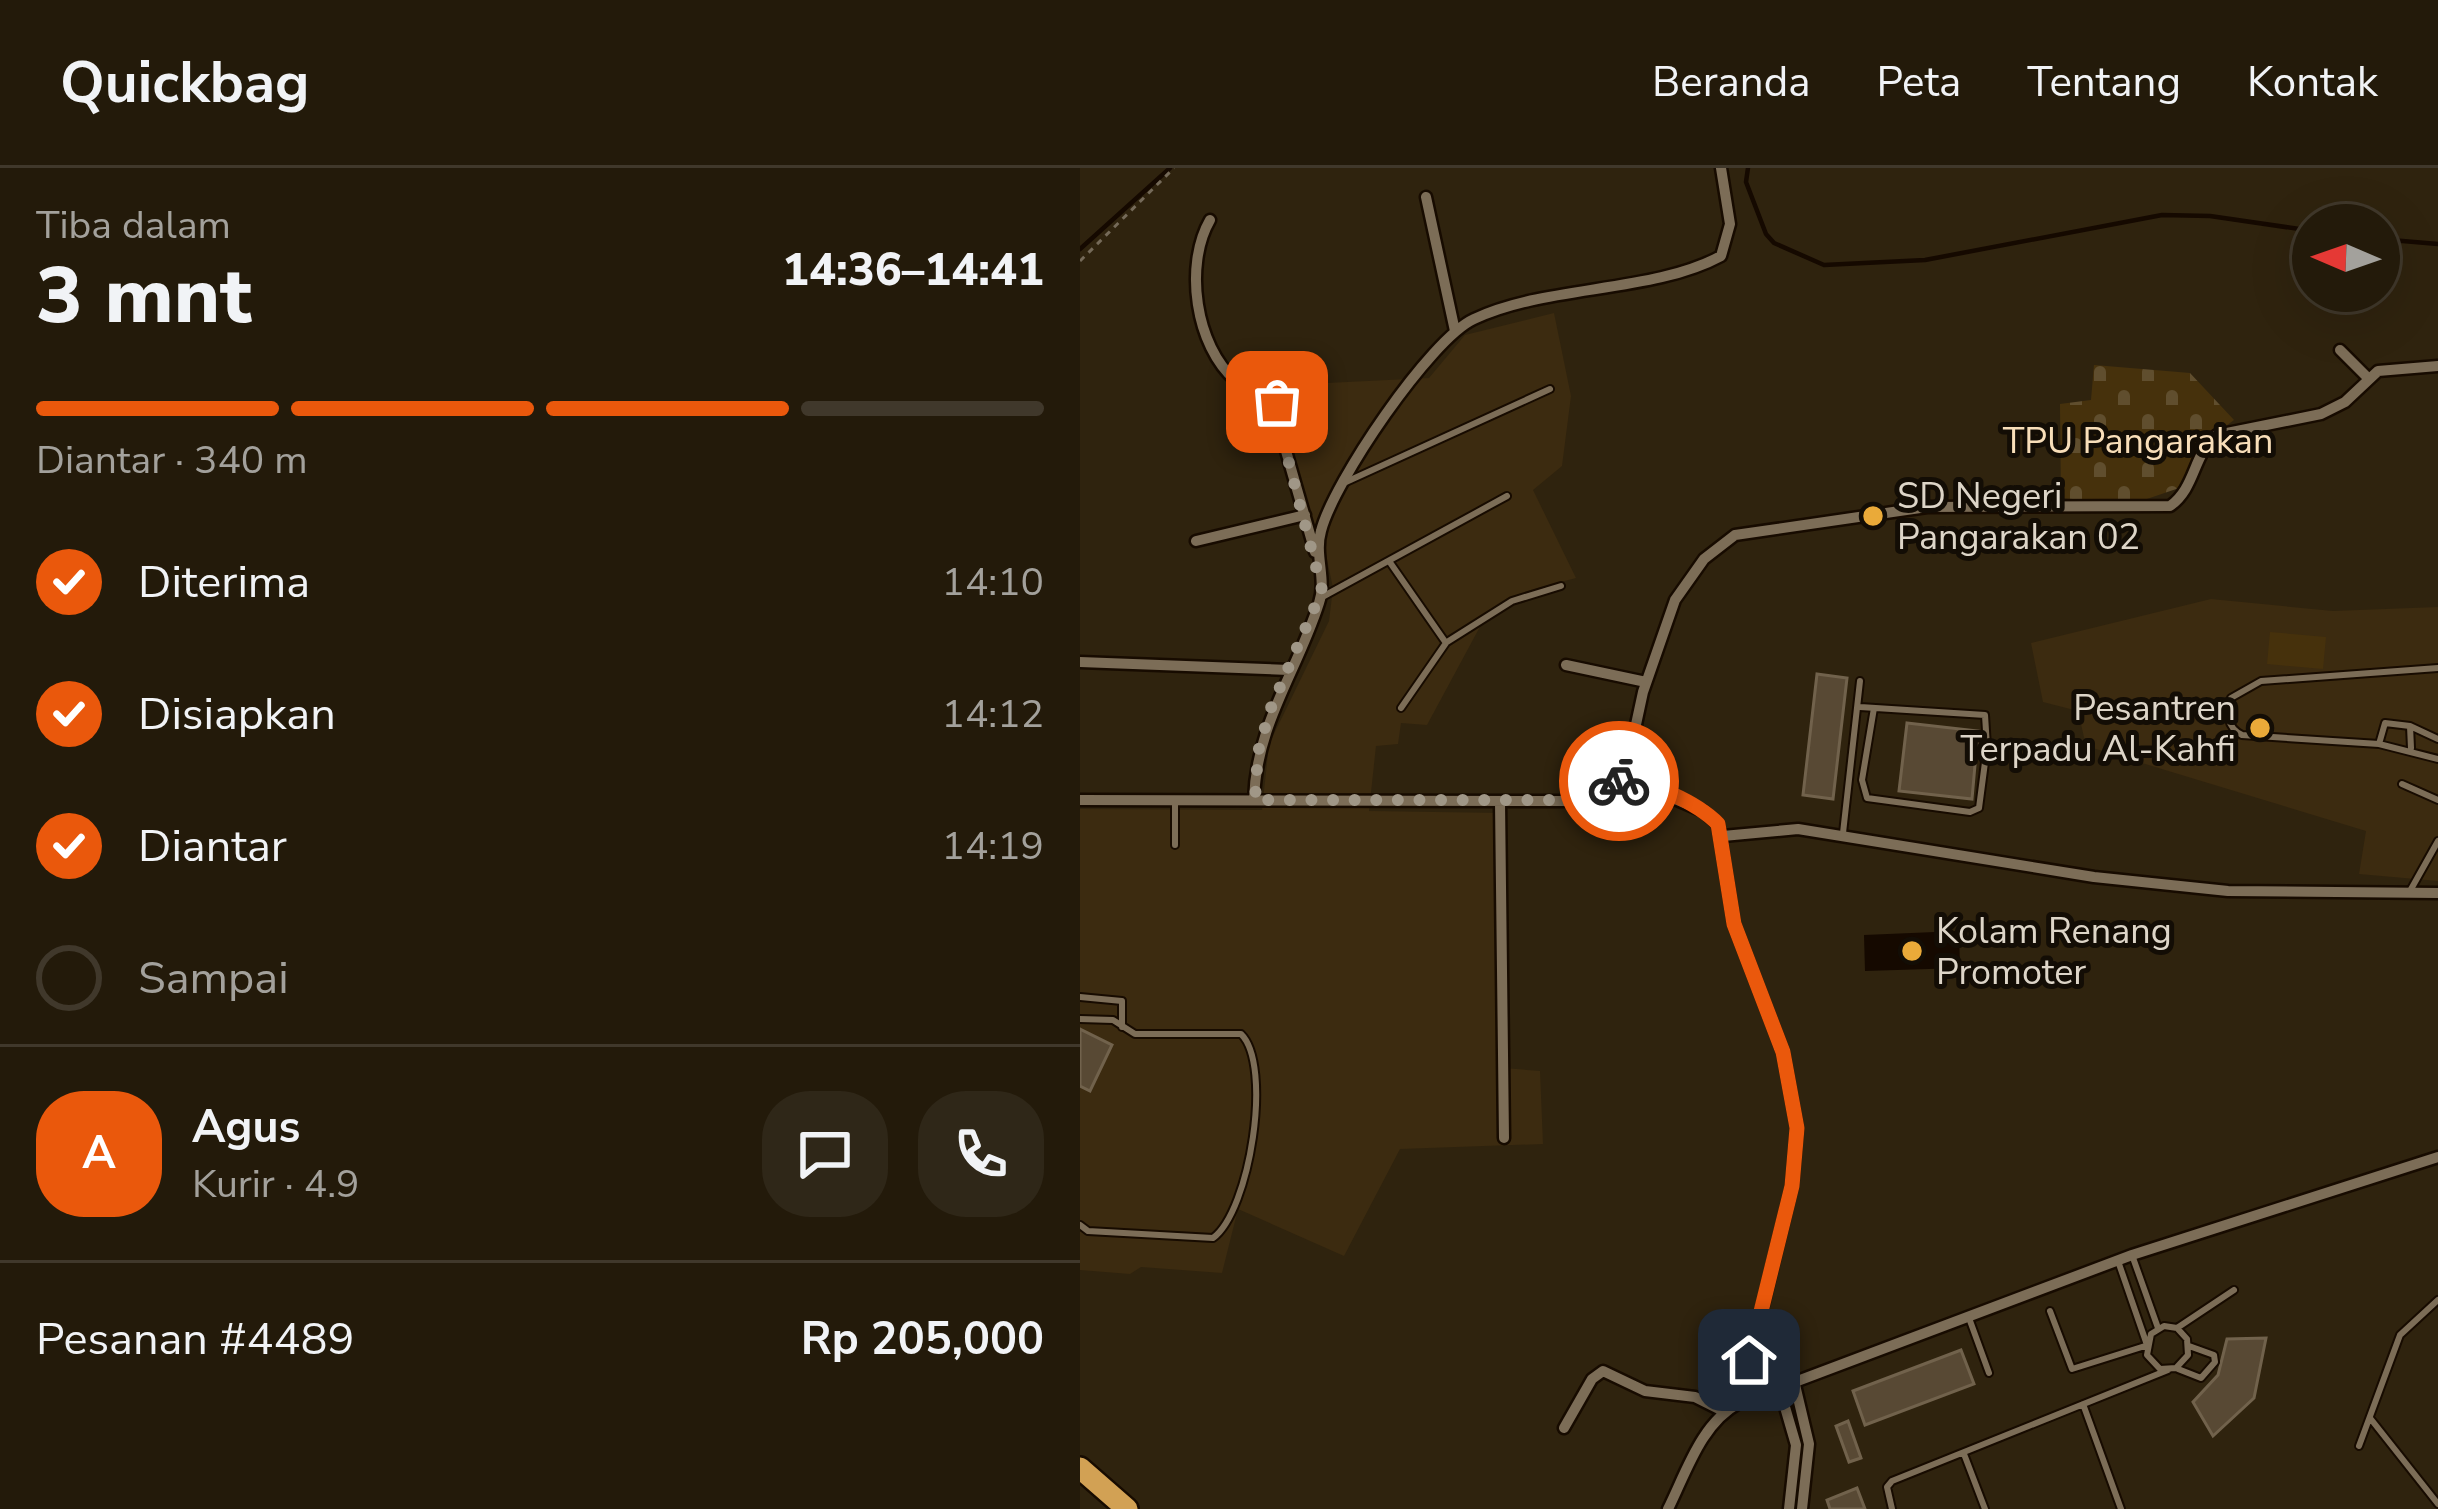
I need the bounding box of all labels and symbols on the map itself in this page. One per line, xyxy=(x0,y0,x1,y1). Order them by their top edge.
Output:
north arrow xyxy=(2292,204,2400,312)
pin xyxy=(1226,351,1328,453)
park label: TPU Pangarakan xyxy=(2003,417,2273,466)
place label: SD Negeri Pangarakan 02 xyxy=(1897,472,2140,562)
marker: SD Negeri Pangarakan 02 xyxy=(1860,503,1886,529)
place label: Pesantren Terpadu Al-Kahfi xyxy=(1960,684,2236,774)
marker: Pesantren Terpadu Al-Kahfi xyxy=(2247,715,2273,741)
courier xyxy=(1559,721,1679,841)
place label: Kolam Renang Promoter xyxy=(1936,907,2172,997)
marker: Kolam Renang Promoter xyxy=(1899,938,1925,964)
pin xyxy=(1698,1309,1800,1411)

